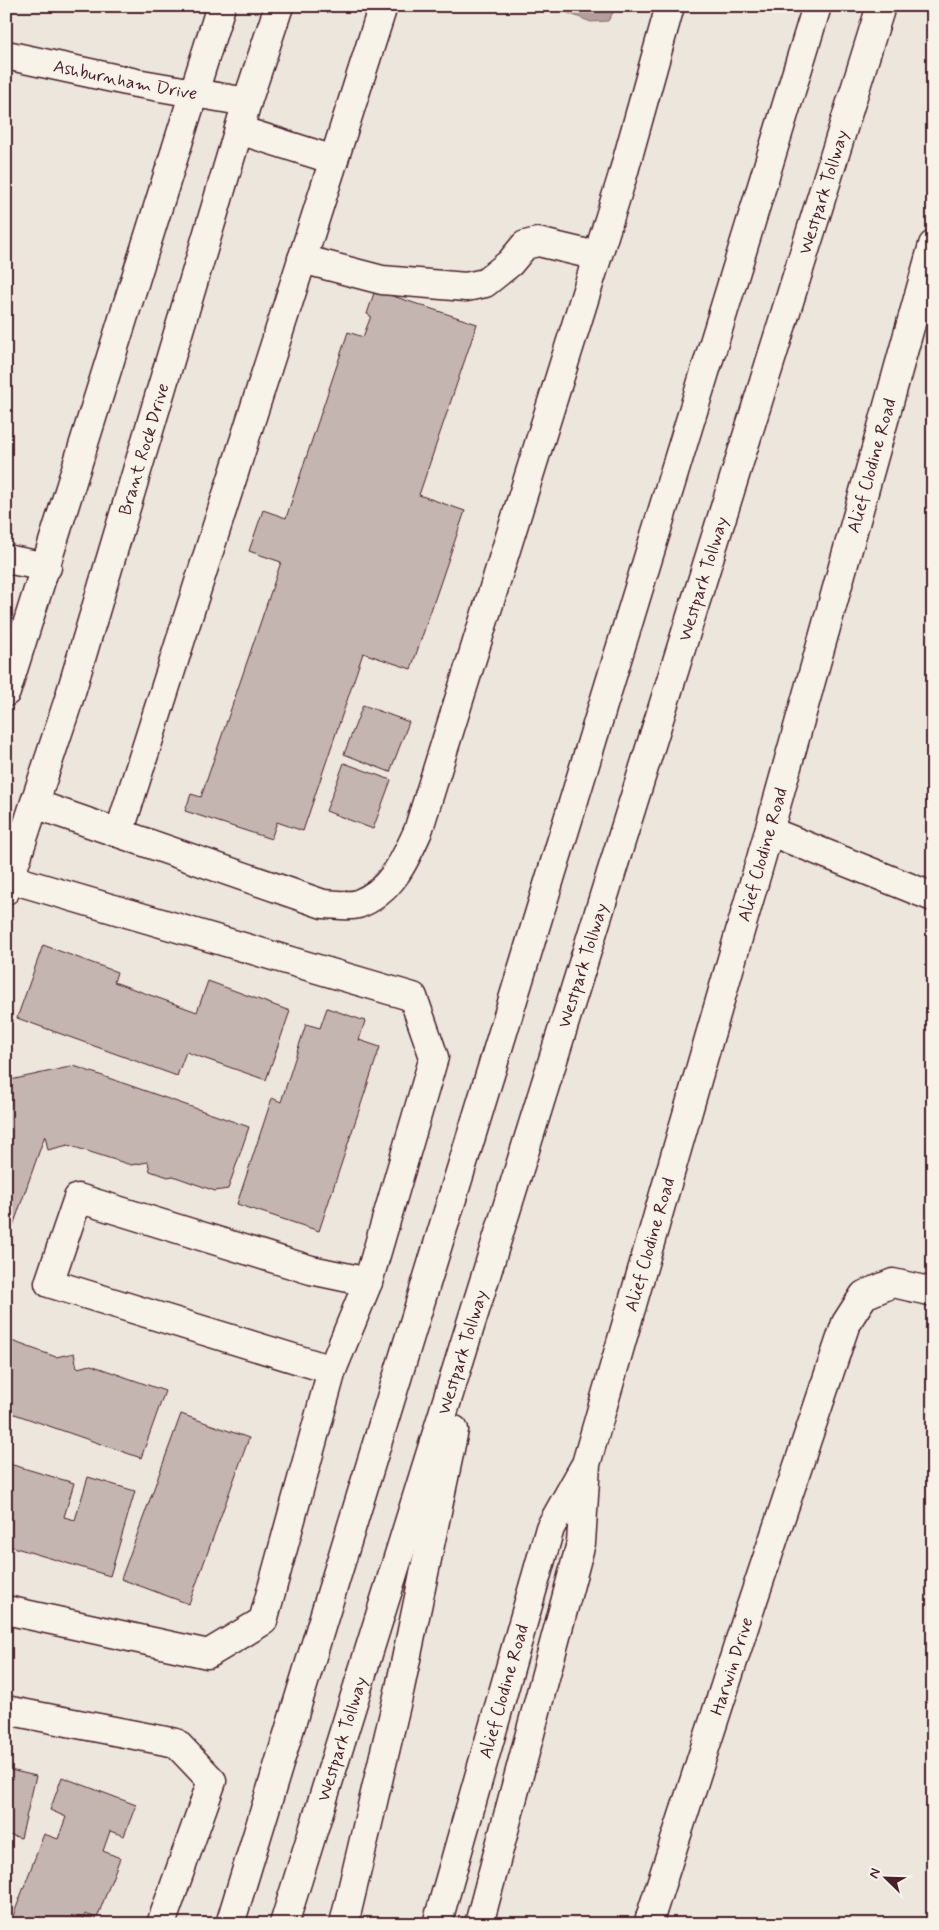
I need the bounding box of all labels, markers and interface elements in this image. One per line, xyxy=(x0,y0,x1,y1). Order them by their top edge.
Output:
street label: Ashburnham Drive xyxy=(51,55,199,106)
street label: Westpark Tollway xyxy=(793,127,855,258)
street label: Brant Rock Drive xyxy=(113,380,175,518)
street label: Alief Clodine Road xyxy=(842,396,902,536)
street label: Westpark Tollway xyxy=(673,514,734,644)
street label: Alief Clodine Road xyxy=(732,785,794,925)
street label: Westpark Tollway xyxy=(553,900,614,1031)
street label: Alief Clodine Road xyxy=(620,1175,681,1315)
street label: Westpark Tollway xyxy=(432,1287,494,1418)
street label: Harwin Drive xyxy=(705,1614,759,1719)
street label: Alief Clodine Road xyxy=(474,1622,535,1762)
street label: Westpark Tollway xyxy=(312,1674,373,1804)
north arrow xyxy=(862,1852,912,1902)
text: N xyxy=(865,1866,885,1881)

